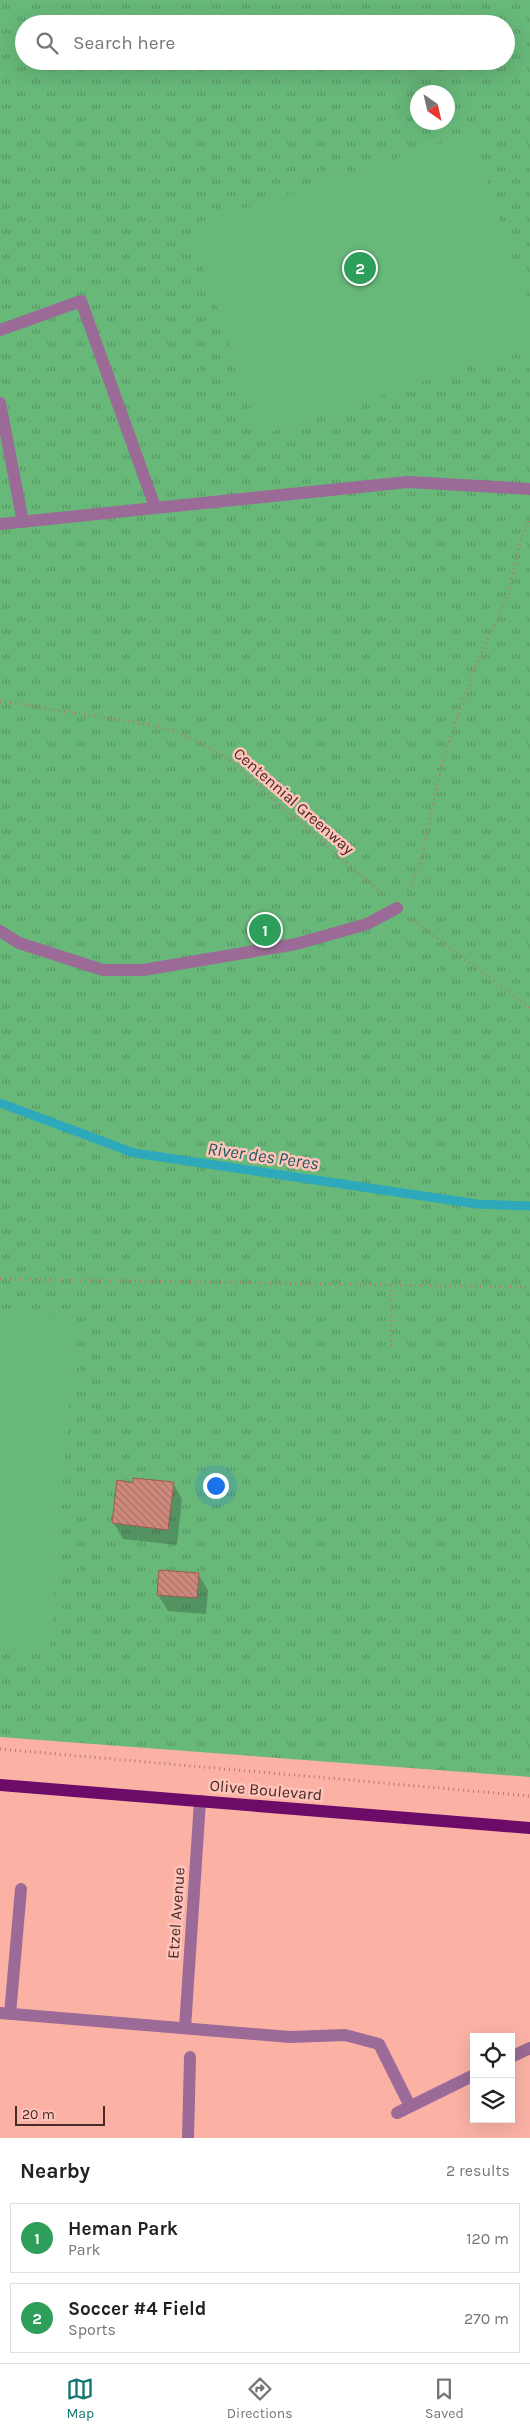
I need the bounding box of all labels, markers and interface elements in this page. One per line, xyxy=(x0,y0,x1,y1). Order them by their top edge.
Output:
search box xyxy=(15,15,515,70)
icon: search xyxy=(33,29,61,57)
text: Search here xyxy=(73,32,175,54)
north arrow xyxy=(410,85,455,130)
pin: 2 xyxy=(344,249,376,287)
street label: Centennial Greenway xyxy=(230,744,358,859)
pin: 1 xyxy=(249,911,281,949)
water label: River des Peres xyxy=(206,1137,320,1175)
your location xyxy=(203,1473,229,1499)
street label: Olive Boulevard xyxy=(209,1776,323,1804)
street label: Etzel Avenue xyxy=(163,1867,189,1959)
map controls xyxy=(470,2033,515,2123)
button: locate xyxy=(470,2033,515,2078)
button: layers xyxy=(470,2078,515,2123)
scale bar xyxy=(15,2103,105,2126)
text: 20 m xyxy=(22,2106,55,2123)
text: Nearby xyxy=(20,2159,90,2183)
text: 2 results xyxy=(446,2161,510,2180)
text: Heman Park xyxy=(68,2218,178,2240)
text: 1 xyxy=(34,2229,40,2248)
text: 120 m xyxy=(466,2229,509,2248)
text: Park xyxy=(68,2240,100,2259)
text: Soccer #4 Field xyxy=(68,2298,206,2320)
text: 2 xyxy=(32,2309,42,2328)
text: 270 m xyxy=(464,2309,509,2328)
text: Sports xyxy=(68,2320,116,2339)
tab: Map xyxy=(66,2375,94,2422)
tab: Directions xyxy=(227,2375,293,2422)
tab: Saved xyxy=(425,2375,464,2422)

